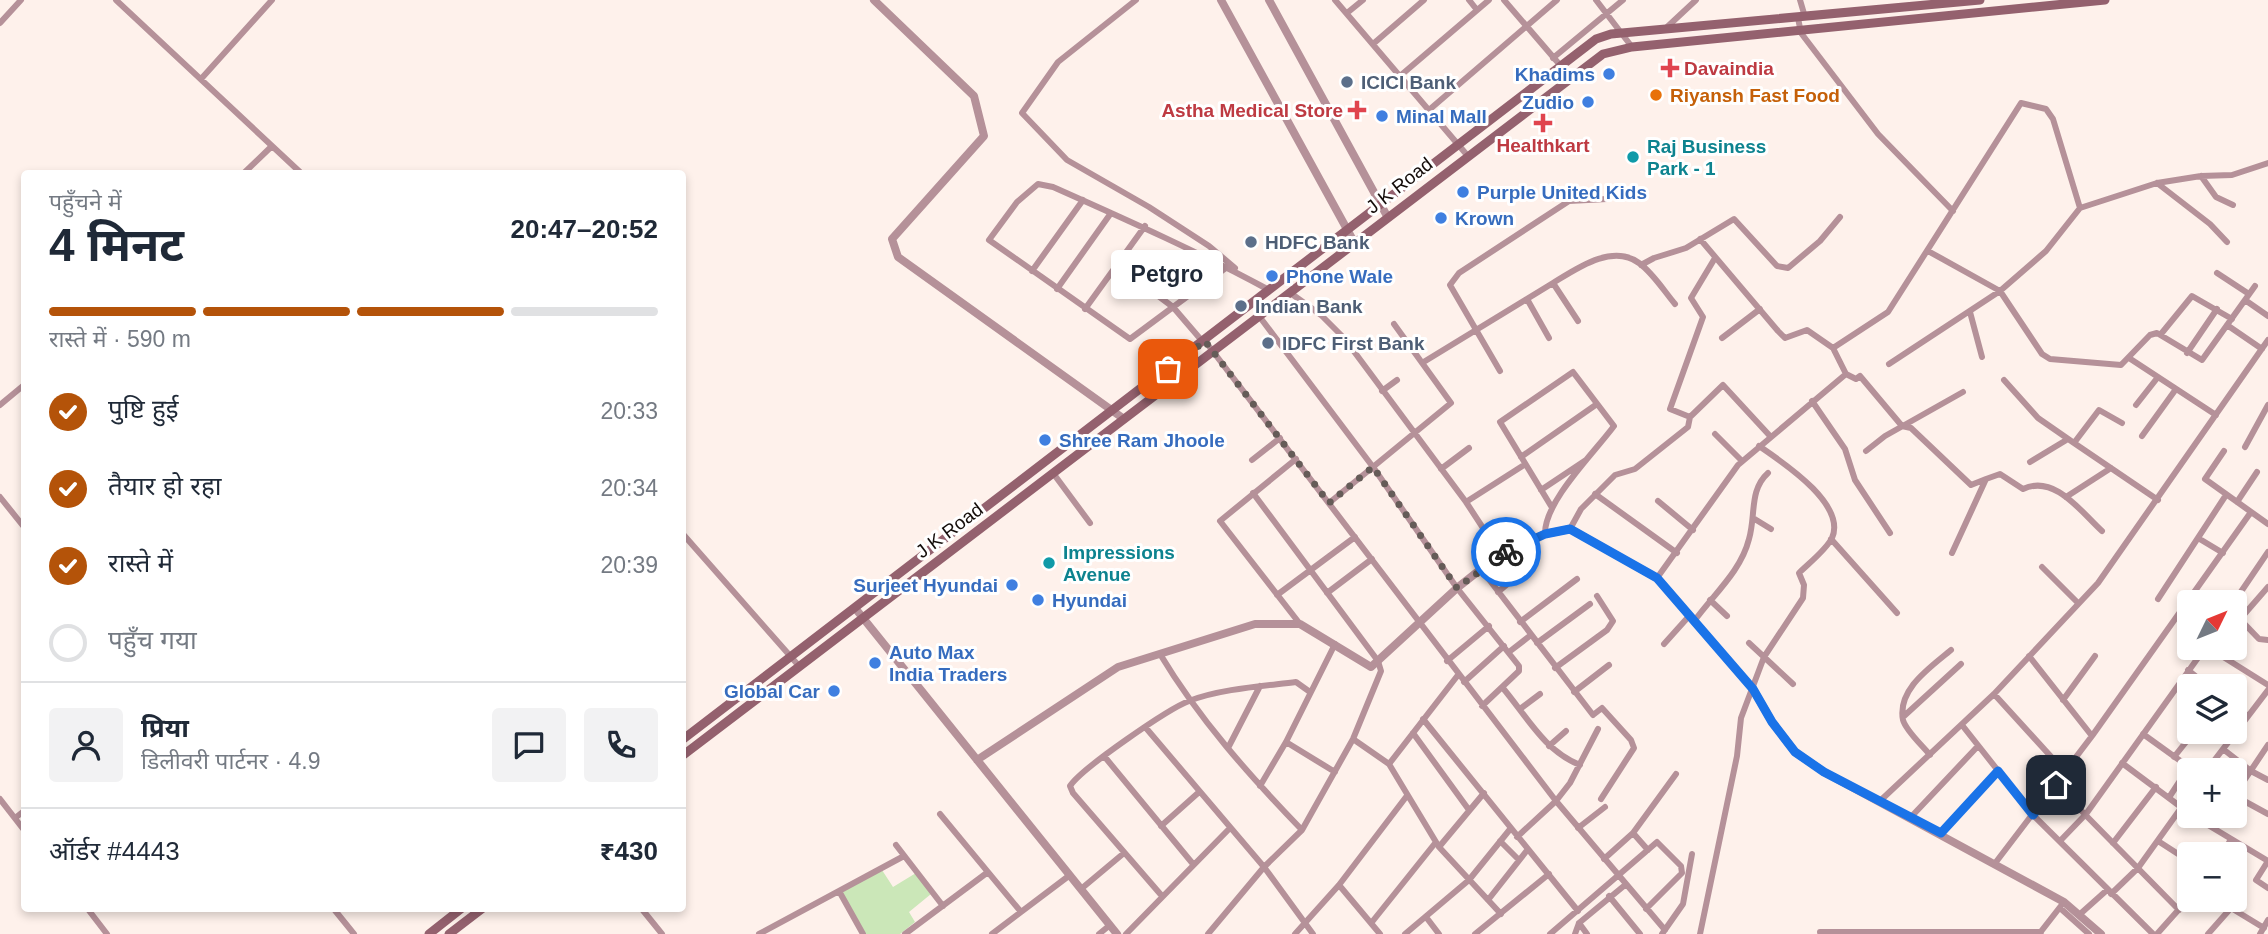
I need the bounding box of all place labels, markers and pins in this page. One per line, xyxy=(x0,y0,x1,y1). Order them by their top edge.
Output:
place label: Davaindia xyxy=(1684,58,1774,79)
marker: Davaindia xyxy=(1662,60,1678,76)
place label: Khadims xyxy=(1515,64,1595,85)
marker: Khadims xyxy=(1601,66,1617,82)
place label: ICICI Bank xyxy=(1361,72,1456,93)
marker: ICICI Bank xyxy=(1339,74,1355,90)
place label: Riyansh Fast Food xyxy=(1670,85,1840,106)
marker: Riyansh Fast Food xyxy=(1648,87,1664,103)
place label: Zudio xyxy=(1522,92,1574,113)
marker: Zudio xyxy=(1580,94,1596,110)
place label: Astha Medical Store xyxy=(1161,100,1343,121)
marker: Astha Medical Store xyxy=(1349,102,1365,118)
place label: Minal Mall xyxy=(1396,106,1487,127)
marker: Minal Mall xyxy=(1374,108,1390,124)
marker: Healthkart xyxy=(1535,115,1551,131)
place label: Healthkart xyxy=(1497,135,1590,156)
place label: Raj Business Park - 1 xyxy=(1647,136,1766,179)
marker: Raj Business Park - 1 xyxy=(1625,149,1641,165)
place label: Purple United Kids xyxy=(1477,182,1647,203)
marker: Purple United Kids xyxy=(1455,184,1471,200)
place label: Krown xyxy=(1455,208,1514,229)
marker: Krown xyxy=(1433,210,1449,226)
place label: HDFC Bank xyxy=(1265,232,1370,253)
marker: HDFC Bank xyxy=(1243,234,1259,250)
callout: Petgro xyxy=(1112,250,1224,299)
place label: Phone Wale xyxy=(1286,266,1393,287)
marker: Phone Wale xyxy=(1264,268,1280,284)
place label: Indian Bank xyxy=(1255,296,1363,317)
marker: Indian Bank xyxy=(1233,298,1249,314)
place label: IDFC First Bank xyxy=(1282,333,1425,354)
marker: IDFC First Bank xyxy=(1260,335,1276,351)
pin xyxy=(1138,339,1198,399)
place label: Shree Ram Jhoole xyxy=(1059,430,1225,451)
marker: Shree Ram Jhoole xyxy=(1037,432,1053,448)
place label: Impressions Avenue xyxy=(1063,542,1175,585)
marker: Impressions Avenue xyxy=(1041,555,1057,571)
place label: Surjeet Hyundai xyxy=(853,575,998,596)
marker: Surjeet Hyundai xyxy=(1004,577,1020,593)
place label: Hyundai xyxy=(1052,590,1127,611)
marker: Hyundai xyxy=(1030,592,1046,608)
place label: Auto Max India Traders xyxy=(889,642,1007,685)
marker: Auto Max India Traders xyxy=(867,655,883,671)
place label: Global Car xyxy=(724,681,821,702)
marker: Global Car xyxy=(826,683,842,699)
pin xyxy=(2026,755,2086,815)

